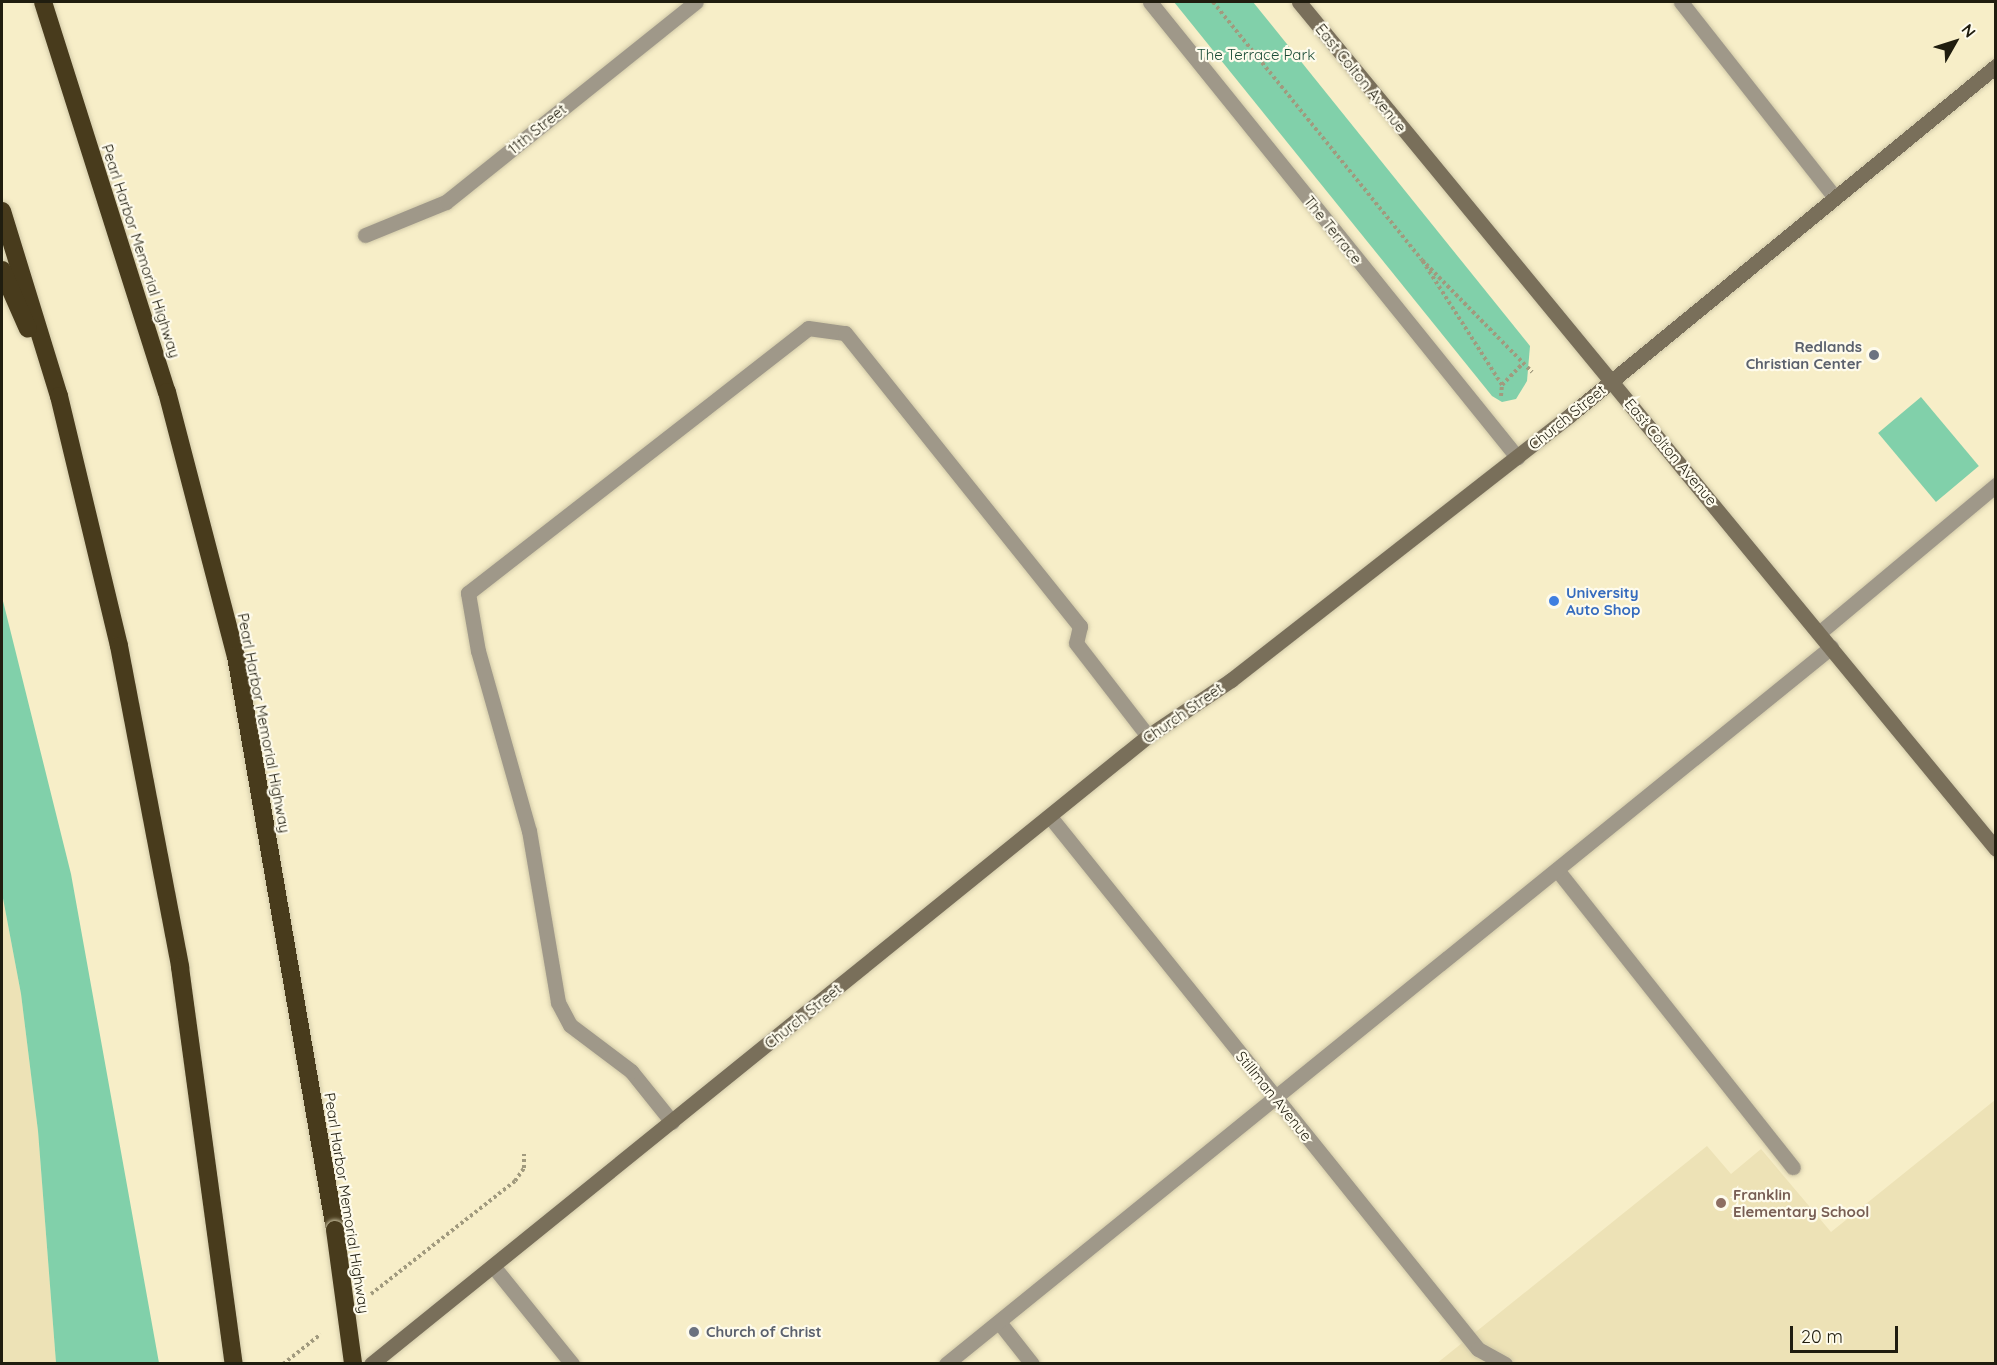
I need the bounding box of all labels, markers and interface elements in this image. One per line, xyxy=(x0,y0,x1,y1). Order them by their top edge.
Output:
north arrow xyxy=(1925,12,1985,72)
street label: East Colton Avenue xyxy=(1312,20,1410,136)
text: N xyxy=(1958,20,1980,42)
park label: The Terrace Park xyxy=(1197,46,1315,64)
street label: 11th Street xyxy=(504,100,570,158)
street label: Pearl Harbor Memorial Highway xyxy=(98,142,184,360)
street label: The Terrace xyxy=(1300,192,1366,268)
place label: Redlands Christian Center xyxy=(1746,337,1862,372)
marker: Redlands Christian Center xyxy=(1867,348,1881,362)
street label: Church Street xyxy=(1525,381,1609,453)
street label: East Colton Avenue xyxy=(1621,395,1721,509)
place label: University Auto Shop xyxy=(1566,583,1640,618)
marker: University Auto Shop xyxy=(1547,594,1561,608)
street label: Pearl Harbor Memorial Highway xyxy=(234,612,294,834)
street label: Church Street xyxy=(1139,679,1227,747)
street label: Church Street xyxy=(761,980,845,1052)
street label: Stillman Avenue xyxy=(1232,1047,1316,1145)
street label: Pearl Harbor Memorial Highway xyxy=(321,1091,373,1315)
place label: Franklin Elementary School xyxy=(1733,1185,1869,1220)
marker: Franklin Elementary School xyxy=(1714,1196,1728,1210)
scale bar xyxy=(1793,1314,1901,1352)
place label: Church of Christ xyxy=(706,1323,822,1341)
marker: Church of Christ xyxy=(687,1325,701,1339)
text: 20 m xyxy=(1801,1325,1843,1348)

